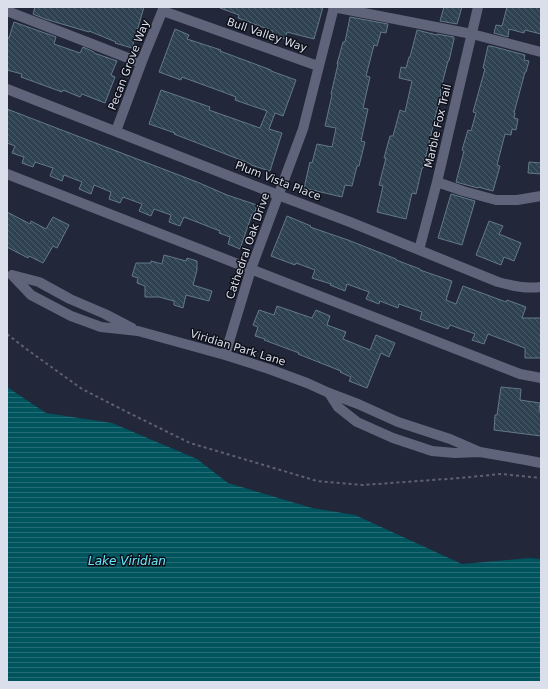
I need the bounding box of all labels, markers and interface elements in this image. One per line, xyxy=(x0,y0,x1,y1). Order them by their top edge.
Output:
street label: Bull Valley Way xyxy=(225,15,309,55)
street label: Pecan Grove Way xyxy=(106,17,152,112)
street label: Marble Fox Trail xyxy=(422,83,454,169)
street label: Plum Vista Place xyxy=(233,159,323,203)
street label: Cathedral Oak Drive xyxy=(224,191,272,301)
street label: Viridian Park Lane xyxy=(189,327,287,369)
water label: Lake Viridian xyxy=(88,554,166,568)

